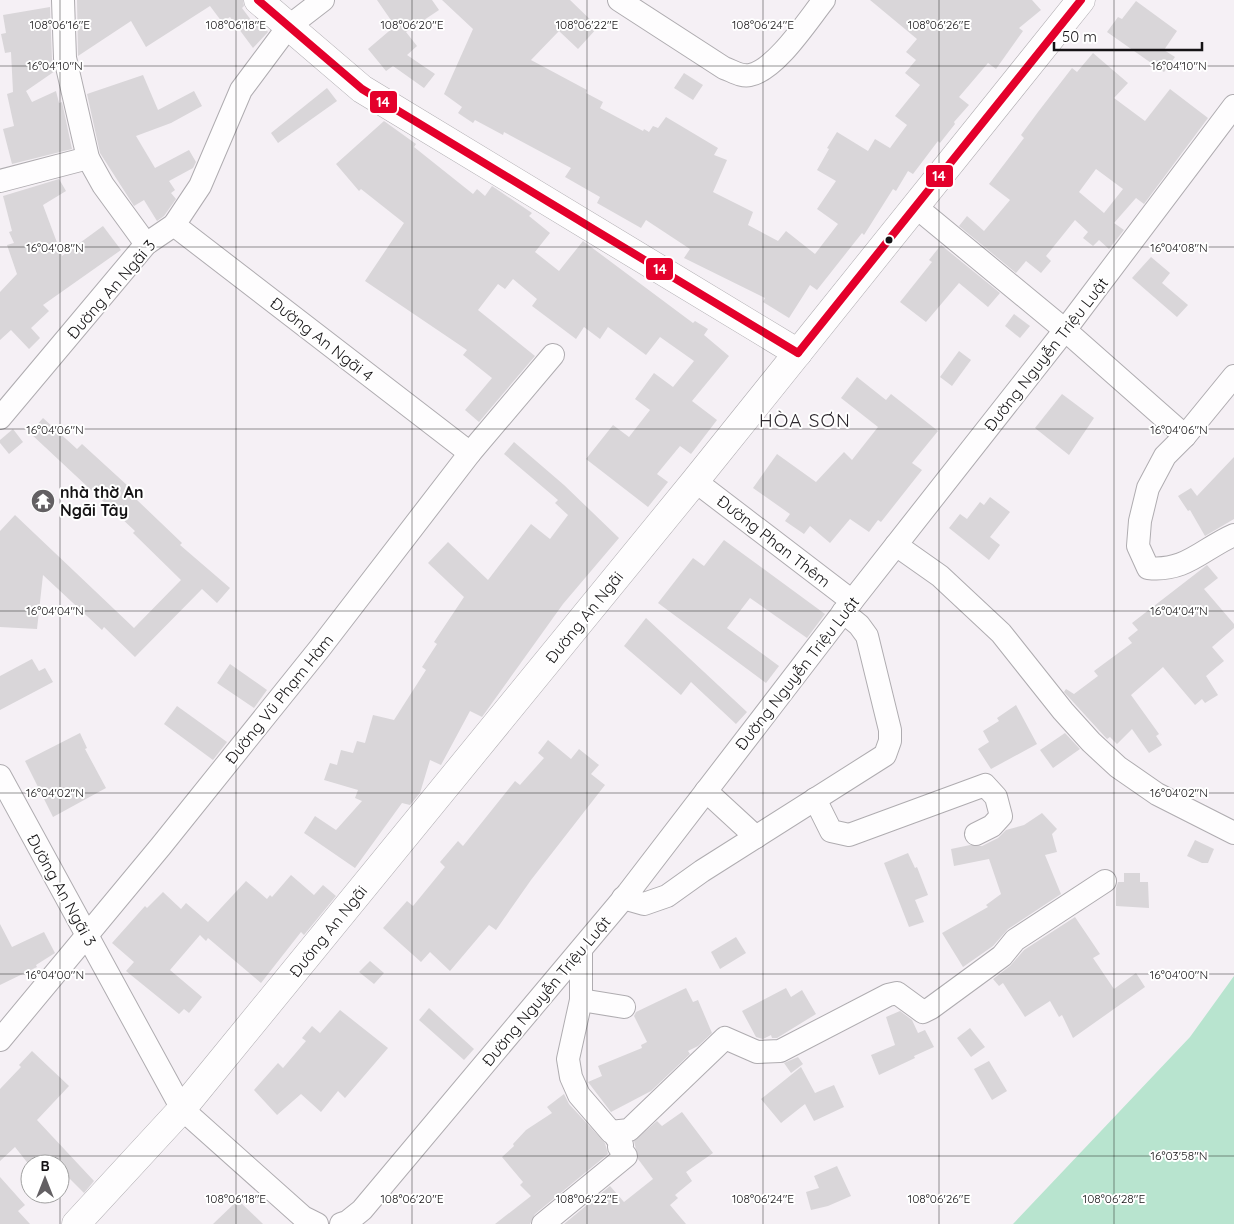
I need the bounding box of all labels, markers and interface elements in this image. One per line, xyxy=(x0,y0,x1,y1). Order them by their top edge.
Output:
text: 108°06'16"E xyxy=(30,17,90,32)
text: 108°06'18"E xyxy=(206,17,266,32)
text: 108°06'20"E xyxy=(380,17,444,32)
text: 108°06'22"E xyxy=(556,17,619,32)
text: 108°06'24"E xyxy=(732,17,794,32)
text: 108°06'26"E xyxy=(908,17,970,32)
scale bar xyxy=(1054,20,1202,52)
text: 50 m xyxy=(1062,27,1097,46)
text: 16°04'10"N xyxy=(27,58,83,73)
text: 16°04'10"N xyxy=(1151,58,1207,73)
line badge: 14 xyxy=(369,90,398,114)
text: 14 xyxy=(376,93,390,111)
line badge: 14 xyxy=(925,164,954,188)
text: 14 xyxy=(932,167,946,185)
street label: Đường An Ngãi 3 xyxy=(62,235,160,343)
unlabelled marker xyxy=(884,235,894,245)
text: 16°04'08"N xyxy=(26,240,84,255)
text: 16°04'08"N xyxy=(1150,240,1208,255)
line badge: 14 xyxy=(645,257,674,281)
text: 14 xyxy=(653,260,667,278)
street label: Đường Nguyễn Triệu Luật xyxy=(980,273,1112,435)
street label: Đường An Ngãi 4 xyxy=(266,293,378,385)
district label: HÒA SƠN xyxy=(759,408,851,432)
text: 16°04'06"N xyxy=(26,422,84,437)
text: 16°04'06"N xyxy=(1150,422,1208,437)
place label: nhà thờ An Ngãi Tây xyxy=(60,482,144,520)
temple icon: nhà thờ An Ngãi Tây xyxy=(30,488,56,514)
street label: Đường Phan Thêm xyxy=(713,491,835,591)
street label: Đường An Ngãi xyxy=(541,567,627,667)
street label: Đường Nguyễn Triệu Luật xyxy=(731,592,863,754)
text: 16°04'04"N xyxy=(26,603,84,618)
text: 16°04'04"N xyxy=(1150,603,1208,618)
street label: Đường Vũ Phạm Hàm xyxy=(221,630,337,768)
text: 16°04'02"N xyxy=(26,785,84,800)
text: 16°04'02"N xyxy=(1150,785,1208,800)
street label: Đường An Ngãi 3 xyxy=(23,830,101,950)
street label: Đường An Ngãi xyxy=(285,881,371,981)
street label: Đường Nguyễn Triệu Luật xyxy=(477,912,615,1070)
text: 16°04'00"N xyxy=(26,967,84,982)
text: 16°04'00"N xyxy=(1150,967,1208,982)
text: 16°03'58"N xyxy=(1151,1148,1207,1163)
north arrow xyxy=(20,1154,70,1204)
text: B xyxy=(40,1157,50,1175)
text: 108°06'18"E xyxy=(206,1191,266,1206)
text: 108°06'20"E xyxy=(380,1191,444,1206)
text: 108°06'22"E xyxy=(556,1191,619,1206)
text: 108°06'24"E xyxy=(732,1191,794,1206)
text: 108°06'26"E xyxy=(908,1191,970,1206)
text: 108°06'28"E xyxy=(1083,1191,1145,1206)

